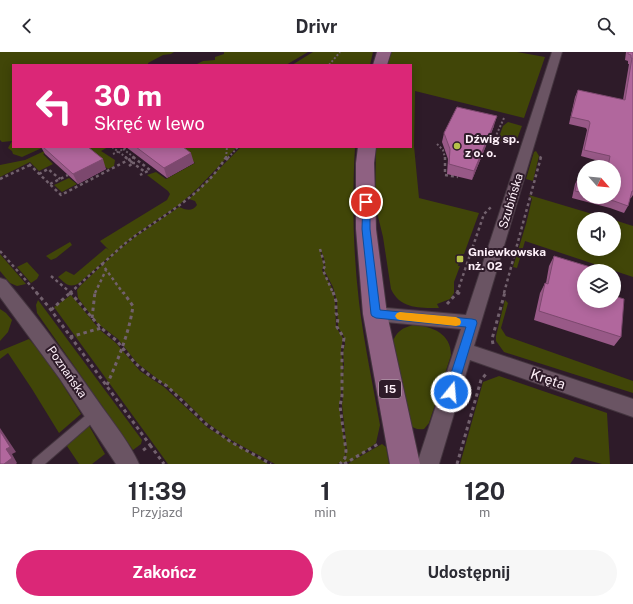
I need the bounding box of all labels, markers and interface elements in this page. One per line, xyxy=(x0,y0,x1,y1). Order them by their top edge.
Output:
icon: back xyxy=(16,15,38,37)
icon: search xyxy=(595,15,617,37)
text: Drivr xyxy=(296,16,337,37)
text: 30 m xyxy=(94,79,162,112)
icon: left xyxy=(28,80,80,132)
text: Skręć w lewo xyxy=(94,113,205,134)
place label: Dźwig sp. z o. o. xyxy=(465,132,519,160)
marker: Dźwig sp. z o. o. xyxy=(452,141,462,151)
north arrow xyxy=(577,160,621,204)
map controls xyxy=(577,160,621,308)
street label: Szubińska xyxy=(496,172,526,230)
pin xyxy=(349,185,383,219)
icon: arrive xyxy=(355,191,377,213)
button: sound xyxy=(577,212,621,256)
place label: Gniewkowska nż. 02 xyxy=(468,245,546,273)
marker: Gniewkowska nż. 02 xyxy=(455,254,465,264)
button: layers xyxy=(577,264,621,308)
street label: Poznańska xyxy=(44,344,90,400)
street label: Kręta xyxy=(529,366,567,392)
position arrow xyxy=(430,371,472,413)
road number: 15 xyxy=(379,380,401,398)
text: 11:39 xyxy=(128,477,187,505)
text: 1 xyxy=(320,477,330,505)
text: 120 xyxy=(464,477,505,505)
text: Przyjazd xyxy=(132,505,183,520)
text: min xyxy=(314,505,336,520)
text: m xyxy=(479,505,490,520)
button: Zakończ xyxy=(16,550,313,596)
button: Udostępnij xyxy=(321,550,617,596)

